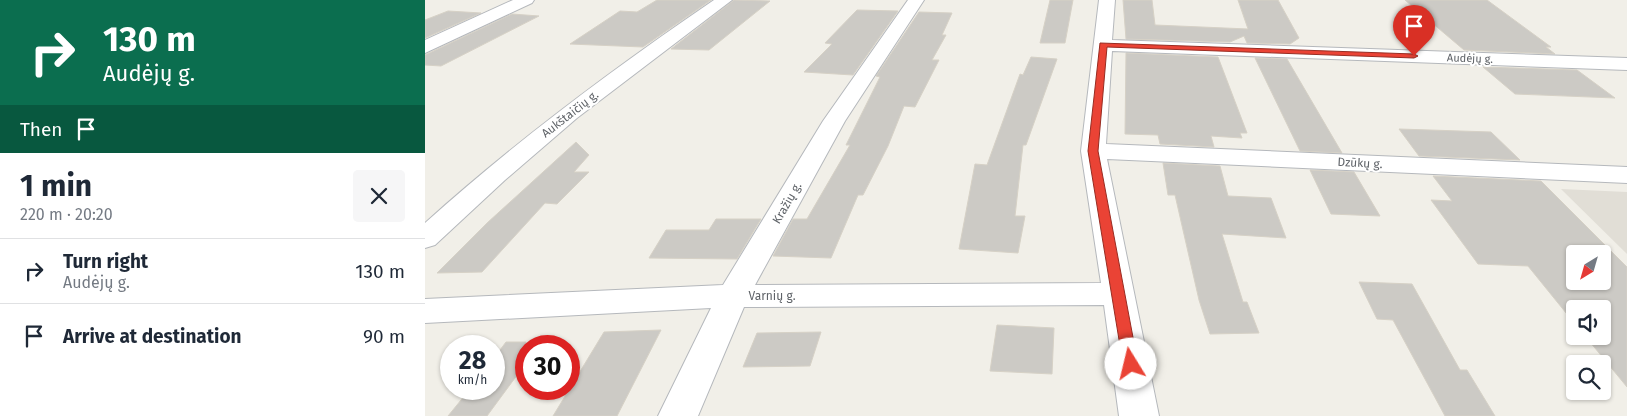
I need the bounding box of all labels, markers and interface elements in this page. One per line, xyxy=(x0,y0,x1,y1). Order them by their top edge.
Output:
pin xyxy=(1393,5,1435,56)
icon: arrive xyxy=(1400,12,1428,40)
text: 130 m xyxy=(103,18,196,60)
icon: right xyxy=(20,20,85,85)
street label: Audėjų g. xyxy=(1447,51,1494,66)
text: Audėjų g. xyxy=(103,60,195,87)
street label: Aukštaičių g. xyxy=(539,87,601,140)
icon: arrive xyxy=(72,115,100,143)
text: Then xyxy=(20,118,62,141)
street label: Dzūkų g. xyxy=(1337,155,1383,171)
text: 1 min xyxy=(20,168,92,204)
button: close xyxy=(353,170,405,222)
street label: Kražių g. xyxy=(770,180,805,226)
text: 220 m · 20:20 xyxy=(20,205,113,224)
north arrow xyxy=(1566,245,1611,290)
map controls xyxy=(1566,245,1611,400)
text: Turn right xyxy=(63,250,148,273)
icon: right xyxy=(20,257,48,285)
text: 130 m xyxy=(355,260,405,283)
text: Audėjų g. xyxy=(63,273,130,292)
street label: Varnių g. xyxy=(748,289,796,303)
button: sound xyxy=(1566,300,1611,345)
icon: arrive xyxy=(20,322,48,350)
text: Arrive at destination xyxy=(63,325,242,348)
text: 90 m xyxy=(363,325,405,348)
speed limit sign: 30 xyxy=(515,335,580,400)
position arrow xyxy=(1104,337,1156,389)
text: 28 xyxy=(459,346,486,376)
button: search xyxy=(1566,355,1611,400)
text: km/h xyxy=(458,373,487,387)

